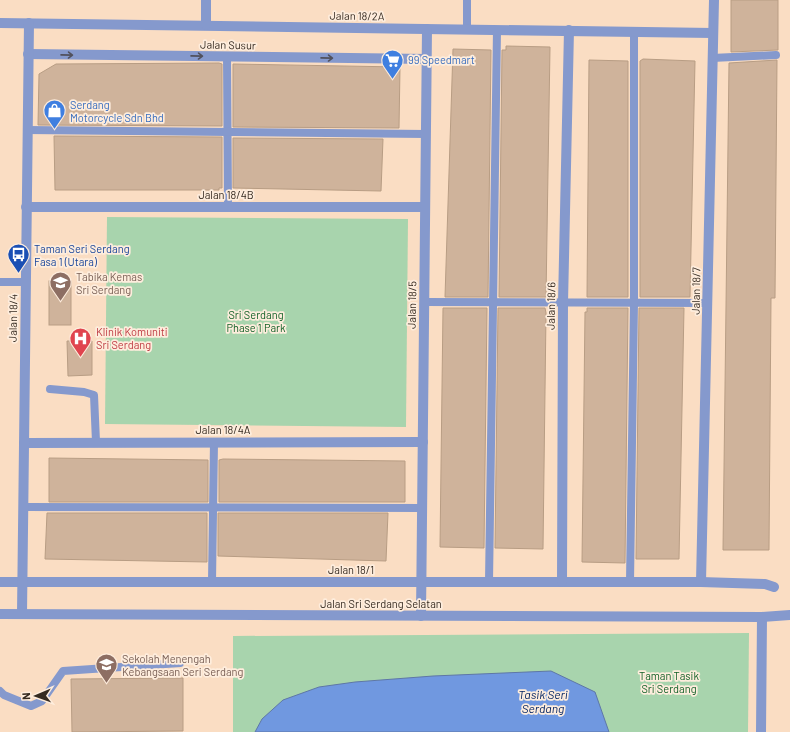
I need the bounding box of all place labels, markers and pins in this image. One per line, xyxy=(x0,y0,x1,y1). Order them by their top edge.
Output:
supermarket icon: 99 Speedmart xyxy=(380,47,406,80)
place label: 99 Speedmart xyxy=(408,53,475,66)
shop icon: Serdang Motorcycle Sdn Bhd xyxy=(42,98,68,131)
place label: Serdang Motorcycle Sdn Bhd xyxy=(70,98,164,124)
bus stop icon: Taman Seri Serdang Fasa 1 (Utara) xyxy=(6,242,32,275)
place label: Taman Seri Serdang Fasa 1 (Utara) xyxy=(34,242,130,268)
school or university icon: Tabika Kemas Sri Serdang xyxy=(47,270,73,303)
place label: Tabika Kemas Sri Serdang xyxy=(76,270,142,296)
hospital icon: Klinik Komuniti Sri Serdang xyxy=(67,325,93,358)
place label: Klinik Komuniti Sri Serdang xyxy=(96,325,168,351)
school or university icon: Sekolah Menengah Kebangsaan Seri Serdang xyxy=(94,652,120,685)
place label: Sekolah Menengah Kebangsaan Seri Serdang xyxy=(122,652,244,678)

